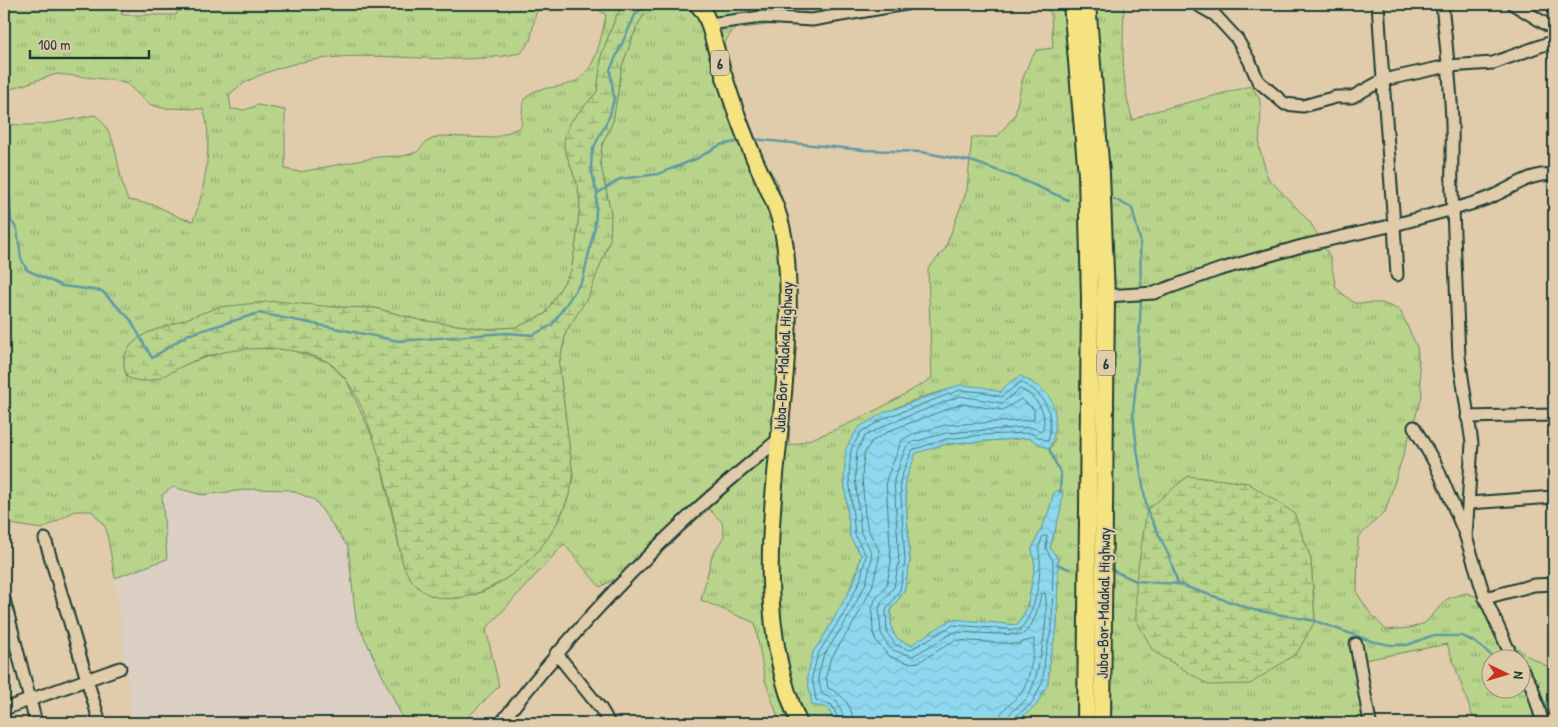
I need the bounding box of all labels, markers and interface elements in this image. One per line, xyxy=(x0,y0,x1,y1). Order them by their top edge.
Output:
scale bar xyxy=(30,28,149,60)
text: 100 m xyxy=(38,34,71,55)
road number: 6 xyxy=(711,50,729,76)
street label: Juba-Bor-Malakal Highway xyxy=(768,281,798,433)
road number: 6 xyxy=(1097,350,1115,376)
street label: Juba-Bor-Malakal Highway xyxy=(1091,527,1115,679)
north arrow xyxy=(1480,650,1530,700)
text: N xyxy=(1510,671,1529,680)

